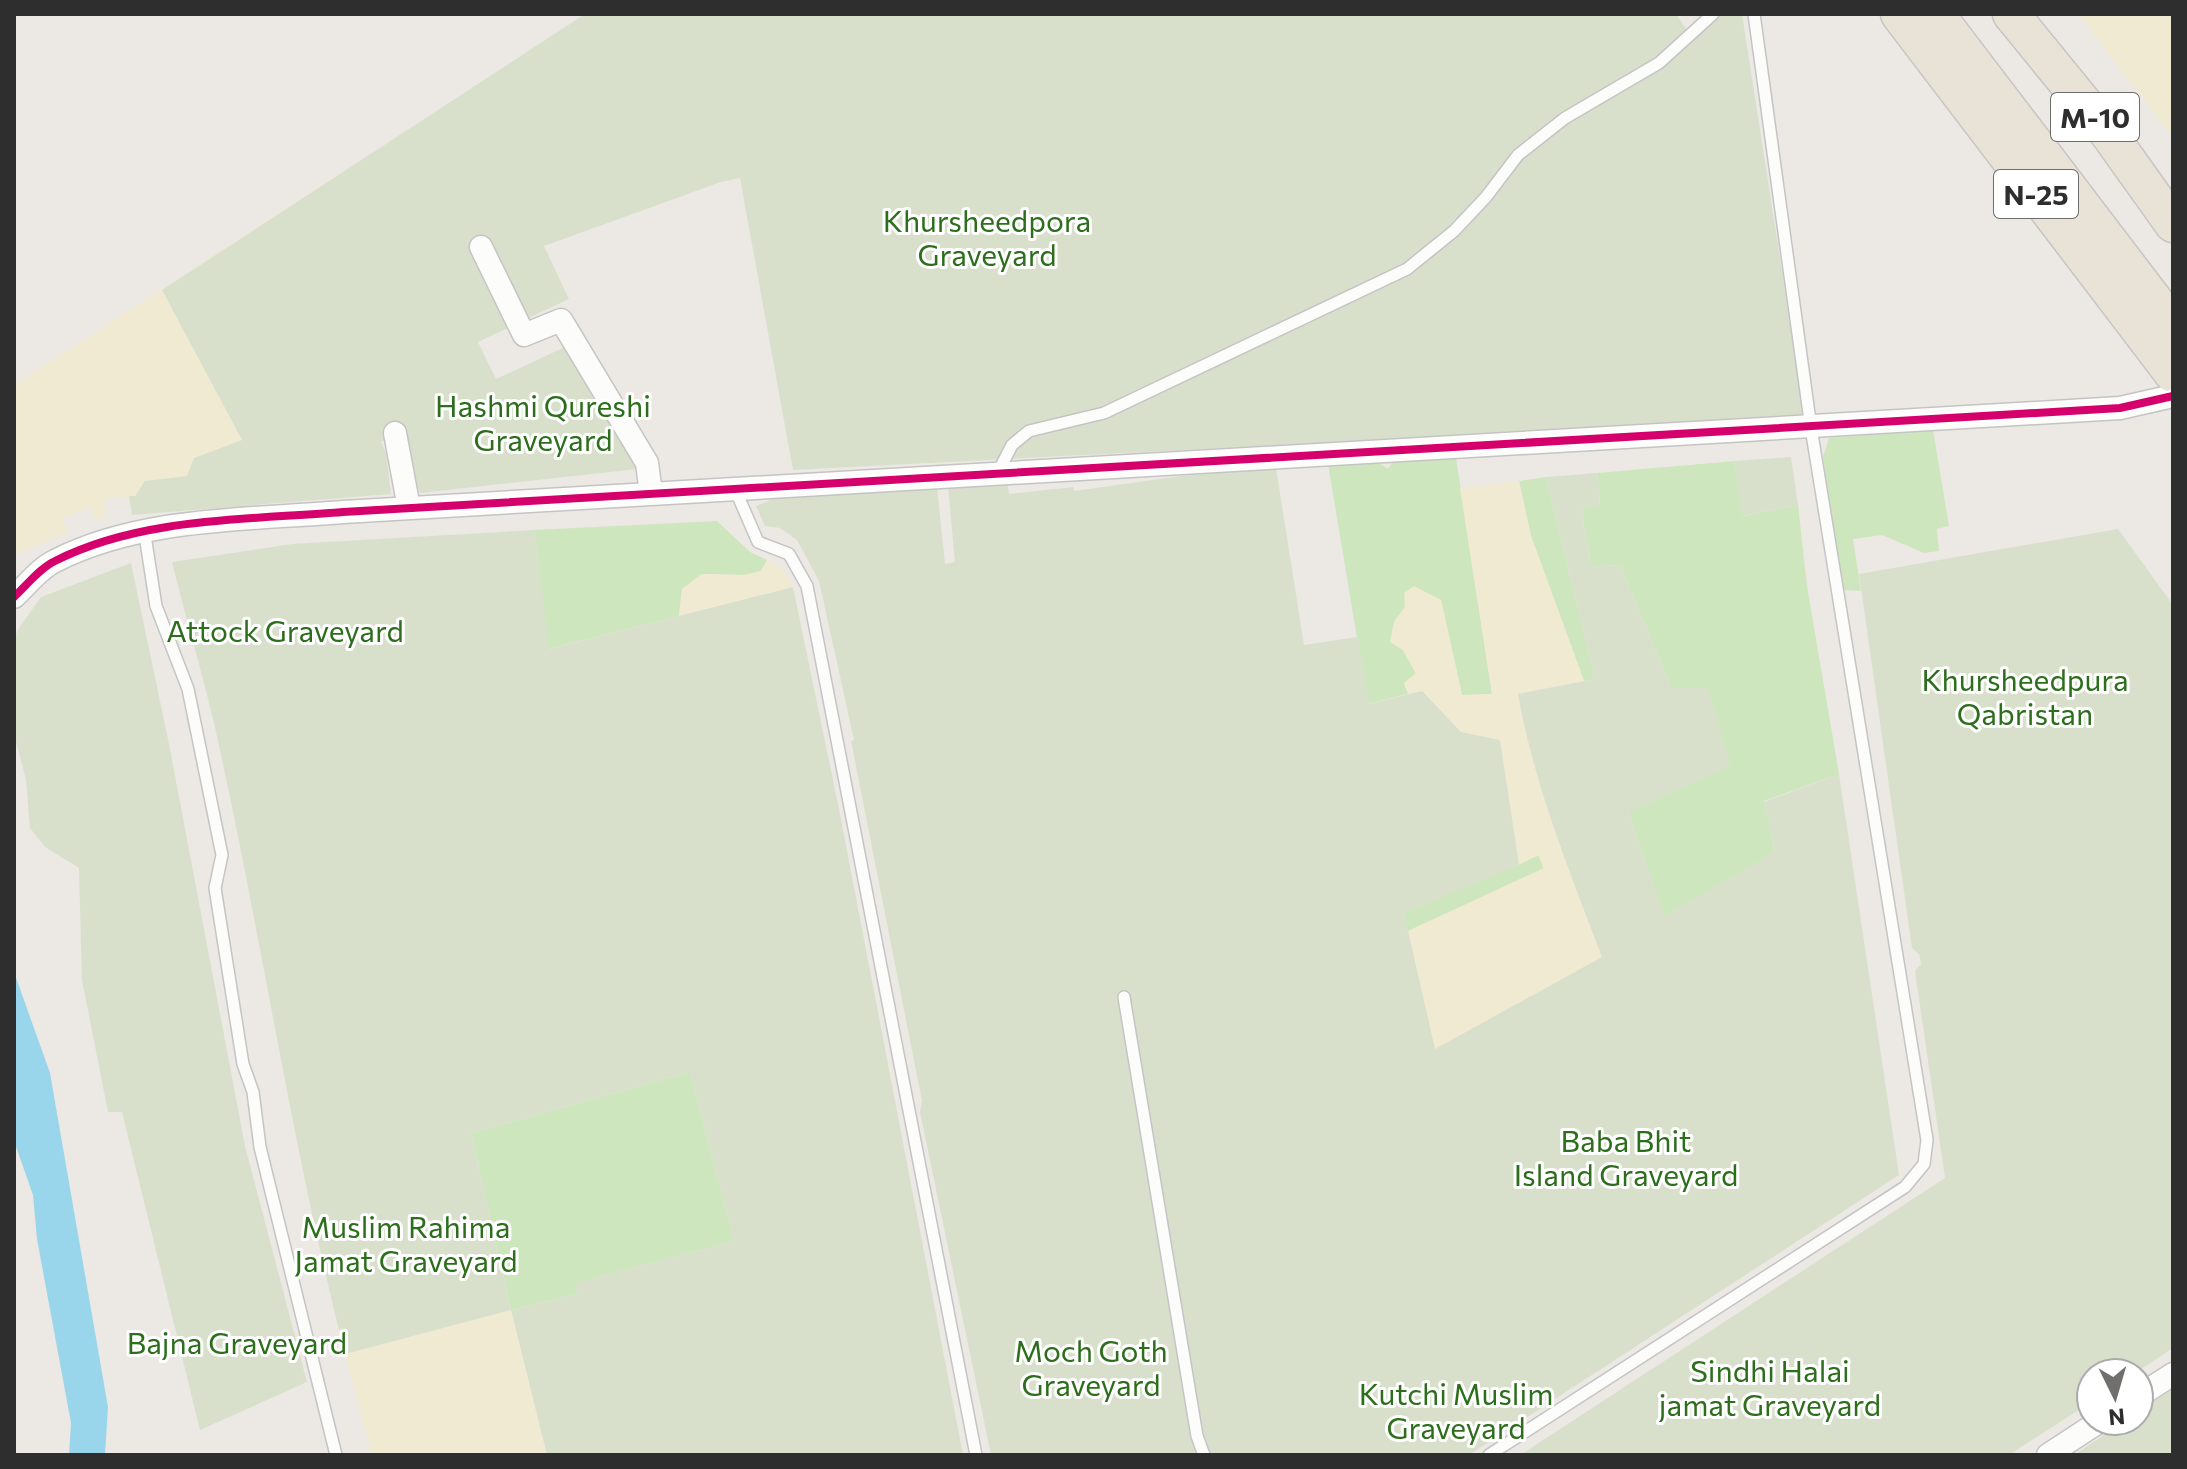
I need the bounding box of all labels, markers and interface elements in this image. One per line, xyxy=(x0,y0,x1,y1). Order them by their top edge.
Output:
road number: M-10 xyxy=(2051,93,2139,141)
road number: N-25 xyxy=(1994,170,2078,218)
park label: Khursheedpora Graveyard xyxy=(883,201,1091,272)
park label: Hashmi Qureshi Graveyard xyxy=(435,386,651,457)
park label: Attock Graveyard xyxy=(166,611,404,648)
park label: Khursheedpura Qabristan xyxy=(1921,660,2129,731)
park label: Baba Bhit Island Graveyard xyxy=(1514,1121,1738,1192)
park label: Muslim Rahima Jamat Graveyard xyxy=(294,1207,518,1278)
park label: Bajna Graveyard xyxy=(127,1323,347,1360)
park label: Moch Goth Graveyard xyxy=(1014,1331,1168,1402)
park label: Sindhi Halai jamat Graveyard xyxy=(1659,1351,1881,1422)
north arrow xyxy=(2075,1357,2155,1437)
park label: Kutchi Muslim Graveyard xyxy=(1359,1374,1553,1445)
text: N xyxy=(2107,1403,2126,1432)

